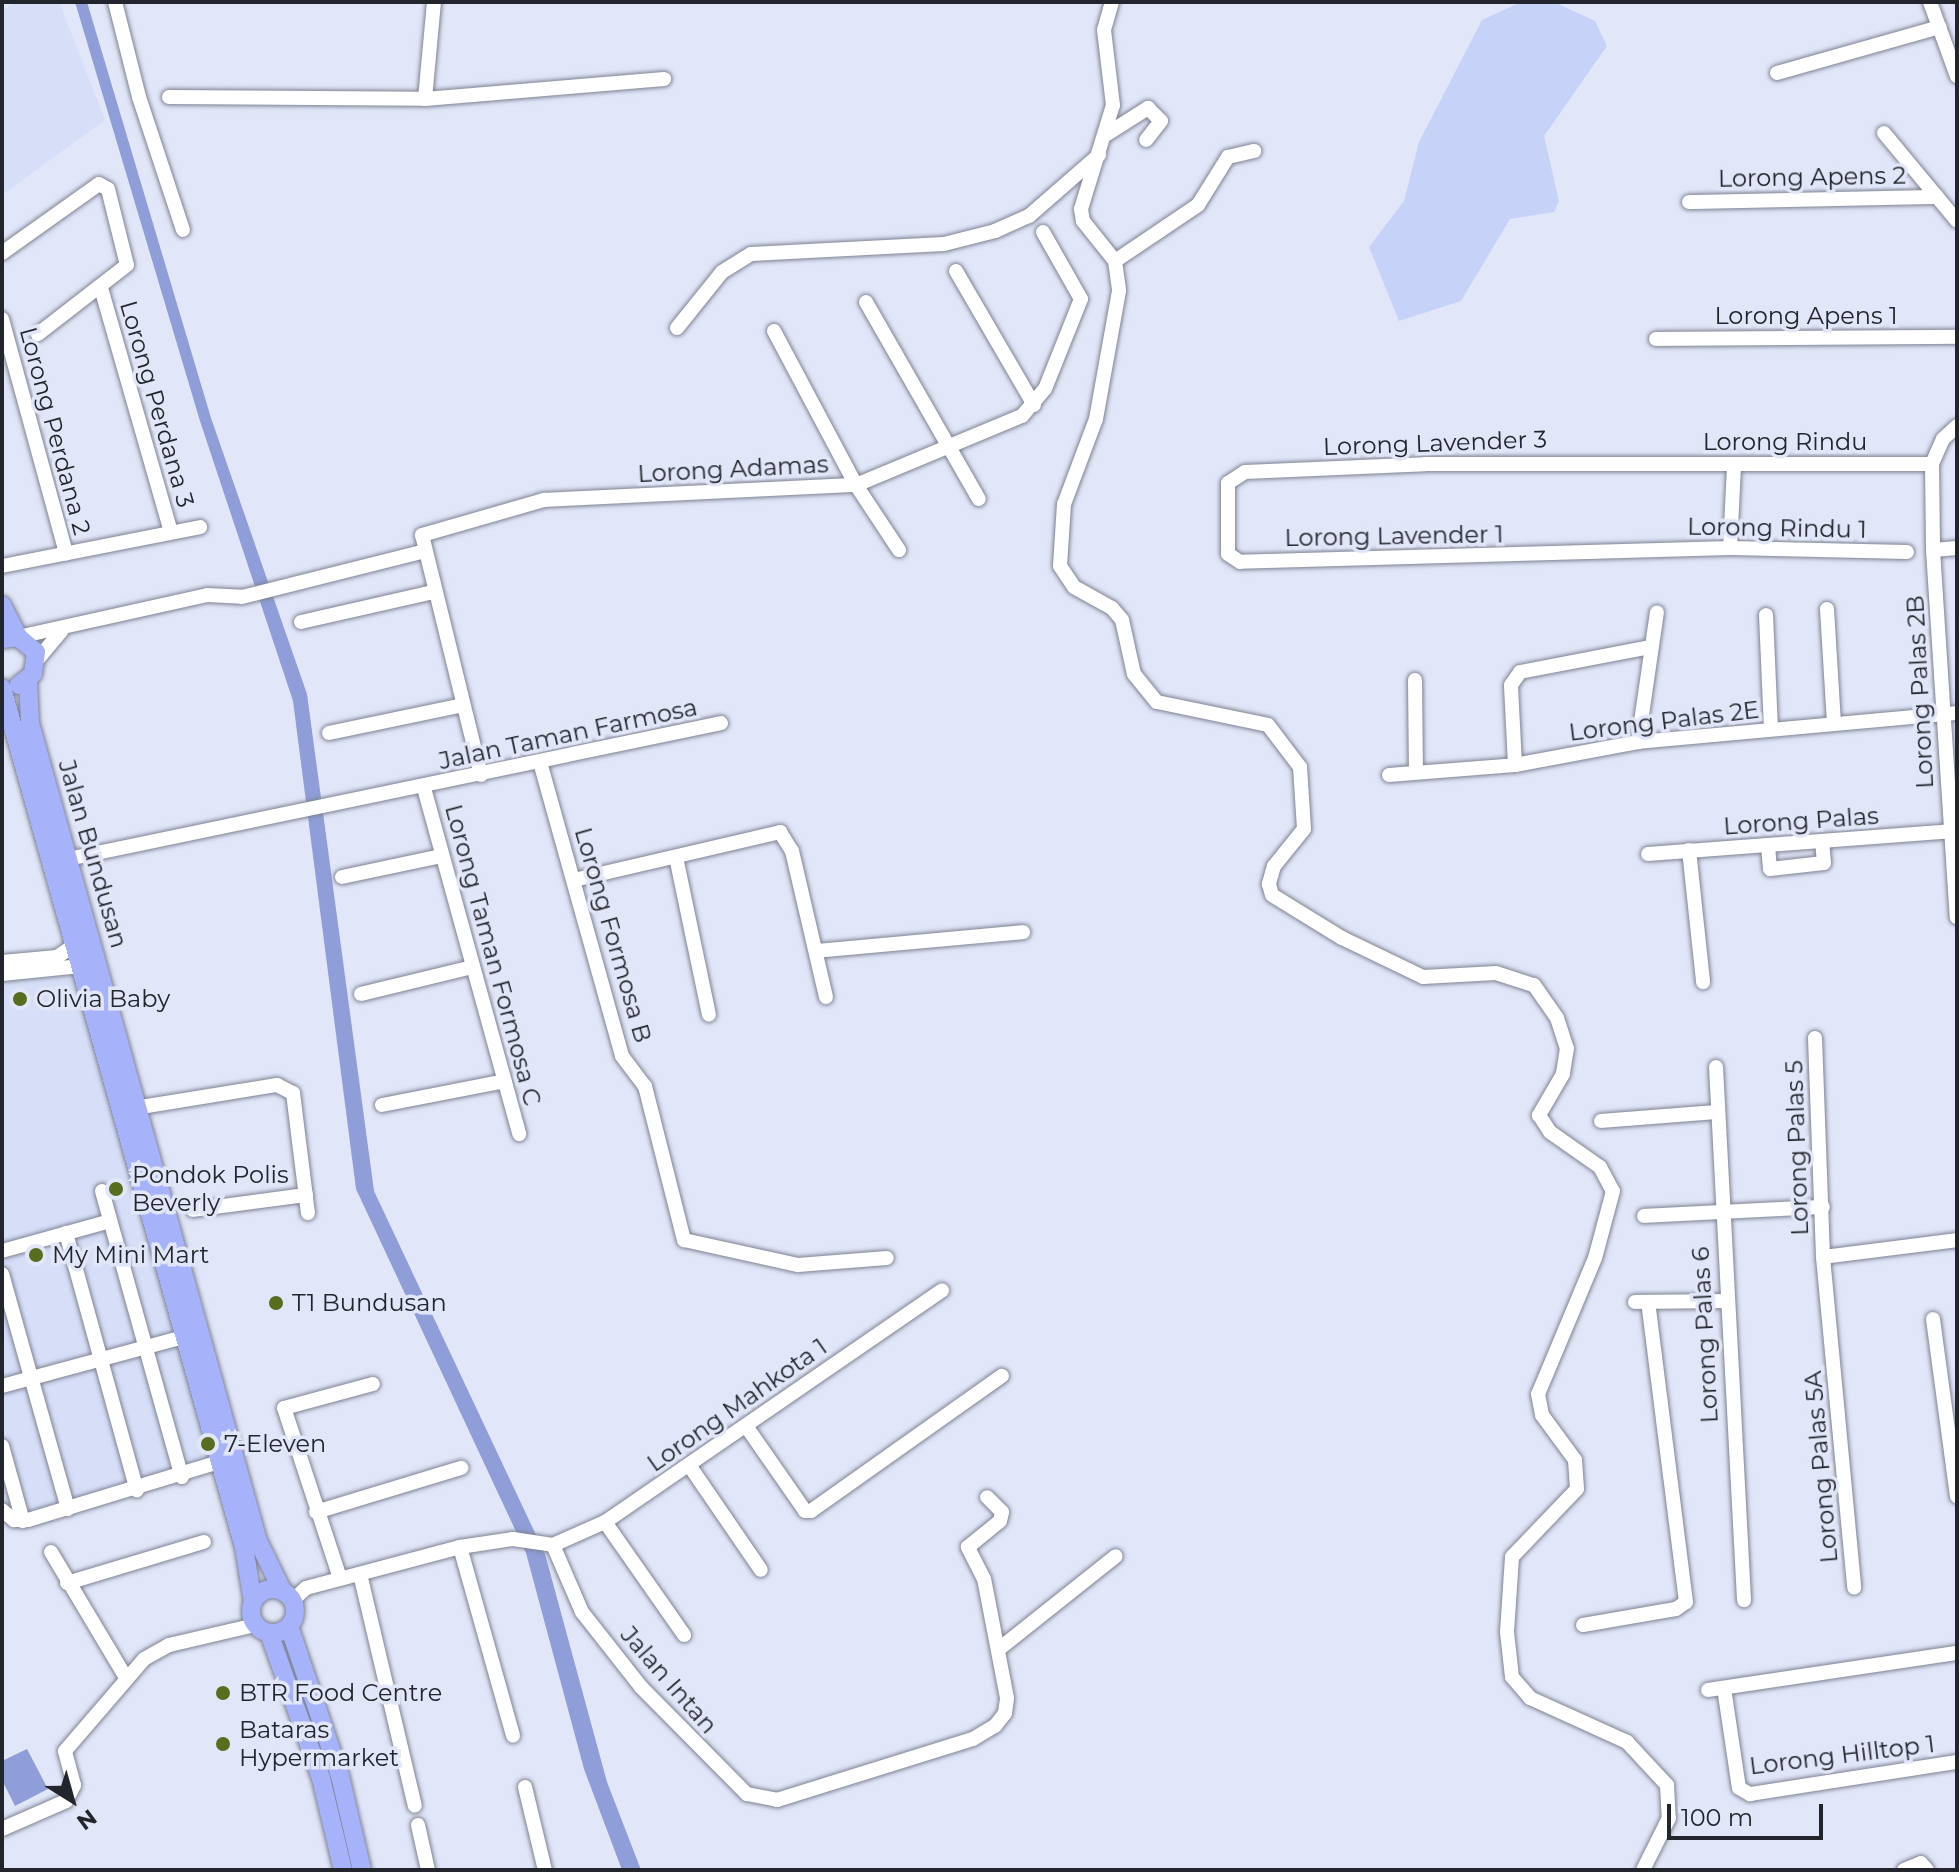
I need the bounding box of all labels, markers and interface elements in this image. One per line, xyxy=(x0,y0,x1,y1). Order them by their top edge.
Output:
street label: Lorong Apens 2 xyxy=(1718,161,1906,193)
street label: Lorong Perdana 3 xyxy=(114,297,200,511)
street label: Lorong Apens 1 xyxy=(1714,302,1898,330)
street label: Lorong Perdana 2 xyxy=(13,324,97,538)
street label: Lorong Lavender 3 xyxy=(1323,425,1547,461)
street label: Lorong Rindu xyxy=(1703,428,1867,456)
street label: Lorong Adamas xyxy=(637,450,829,488)
street label: Lorong Rindu 1 xyxy=(1687,512,1867,544)
street label: Lorong Lavender 1 xyxy=(1284,520,1504,552)
street label: Lorong Palas 2B xyxy=(1901,595,1939,789)
street label: Jalan Taman Farmosa xyxy=(436,693,700,775)
street label: Lorong Palas 2E xyxy=(1567,695,1761,747)
street label: Jalan Bundusan xyxy=(52,757,134,951)
street label: Lorong Taman Formosa C xyxy=(439,801,547,1109)
street label: Lorong Palas xyxy=(1722,801,1880,841)
street label: Lorong Formosa B xyxy=(569,824,657,1046)
place label: Olivia Baby xyxy=(36,985,170,1013)
marker: Olivia Baby xyxy=(11,990,29,1008)
street label: Lorong Palas 5 xyxy=(1780,1060,1814,1236)
place label: Pondok Polis Beverly xyxy=(132,1161,289,1217)
marker: Pondok Polis Beverly xyxy=(107,1180,125,1198)
place label: My Mini Mart xyxy=(52,1241,209,1269)
marker: My Mini Mart xyxy=(27,1246,45,1264)
street label: Lorong Palas 6 xyxy=(1686,1246,1724,1424)
place label: T1 Bundusan xyxy=(292,1289,447,1317)
marker: T1 Bundusan xyxy=(267,1294,285,1312)
street label: Lorong Mahkota 1 xyxy=(642,1332,832,1478)
street label: Lorong Palas 5A xyxy=(1798,1370,1844,1564)
place label: 7-Eleven xyxy=(224,1430,326,1458)
marker: 7-Eleven xyxy=(199,1435,217,1453)
street label: Jalan Intan xyxy=(615,1621,723,1739)
place label: BTR Food Centre xyxy=(239,1679,442,1707)
marker: BTR Food Centre xyxy=(214,1684,232,1702)
place label: Bataras Hypermarket xyxy=(239,1716,399,1772)
street label: Lorong Hilltop 1 xyxy=(1748,1729,1936,1781)
marker: Bataras Hypermarket xyxy=(214,1735,232,1753)
north arrow xyxy=(32,1760,112,1840)
scale bar xyxy=(1671,1788,1827,1838)
text: N xyxy=(72,1803,102,1836)
text: 100 m xyxy=(1681,1803,1753,1832)

